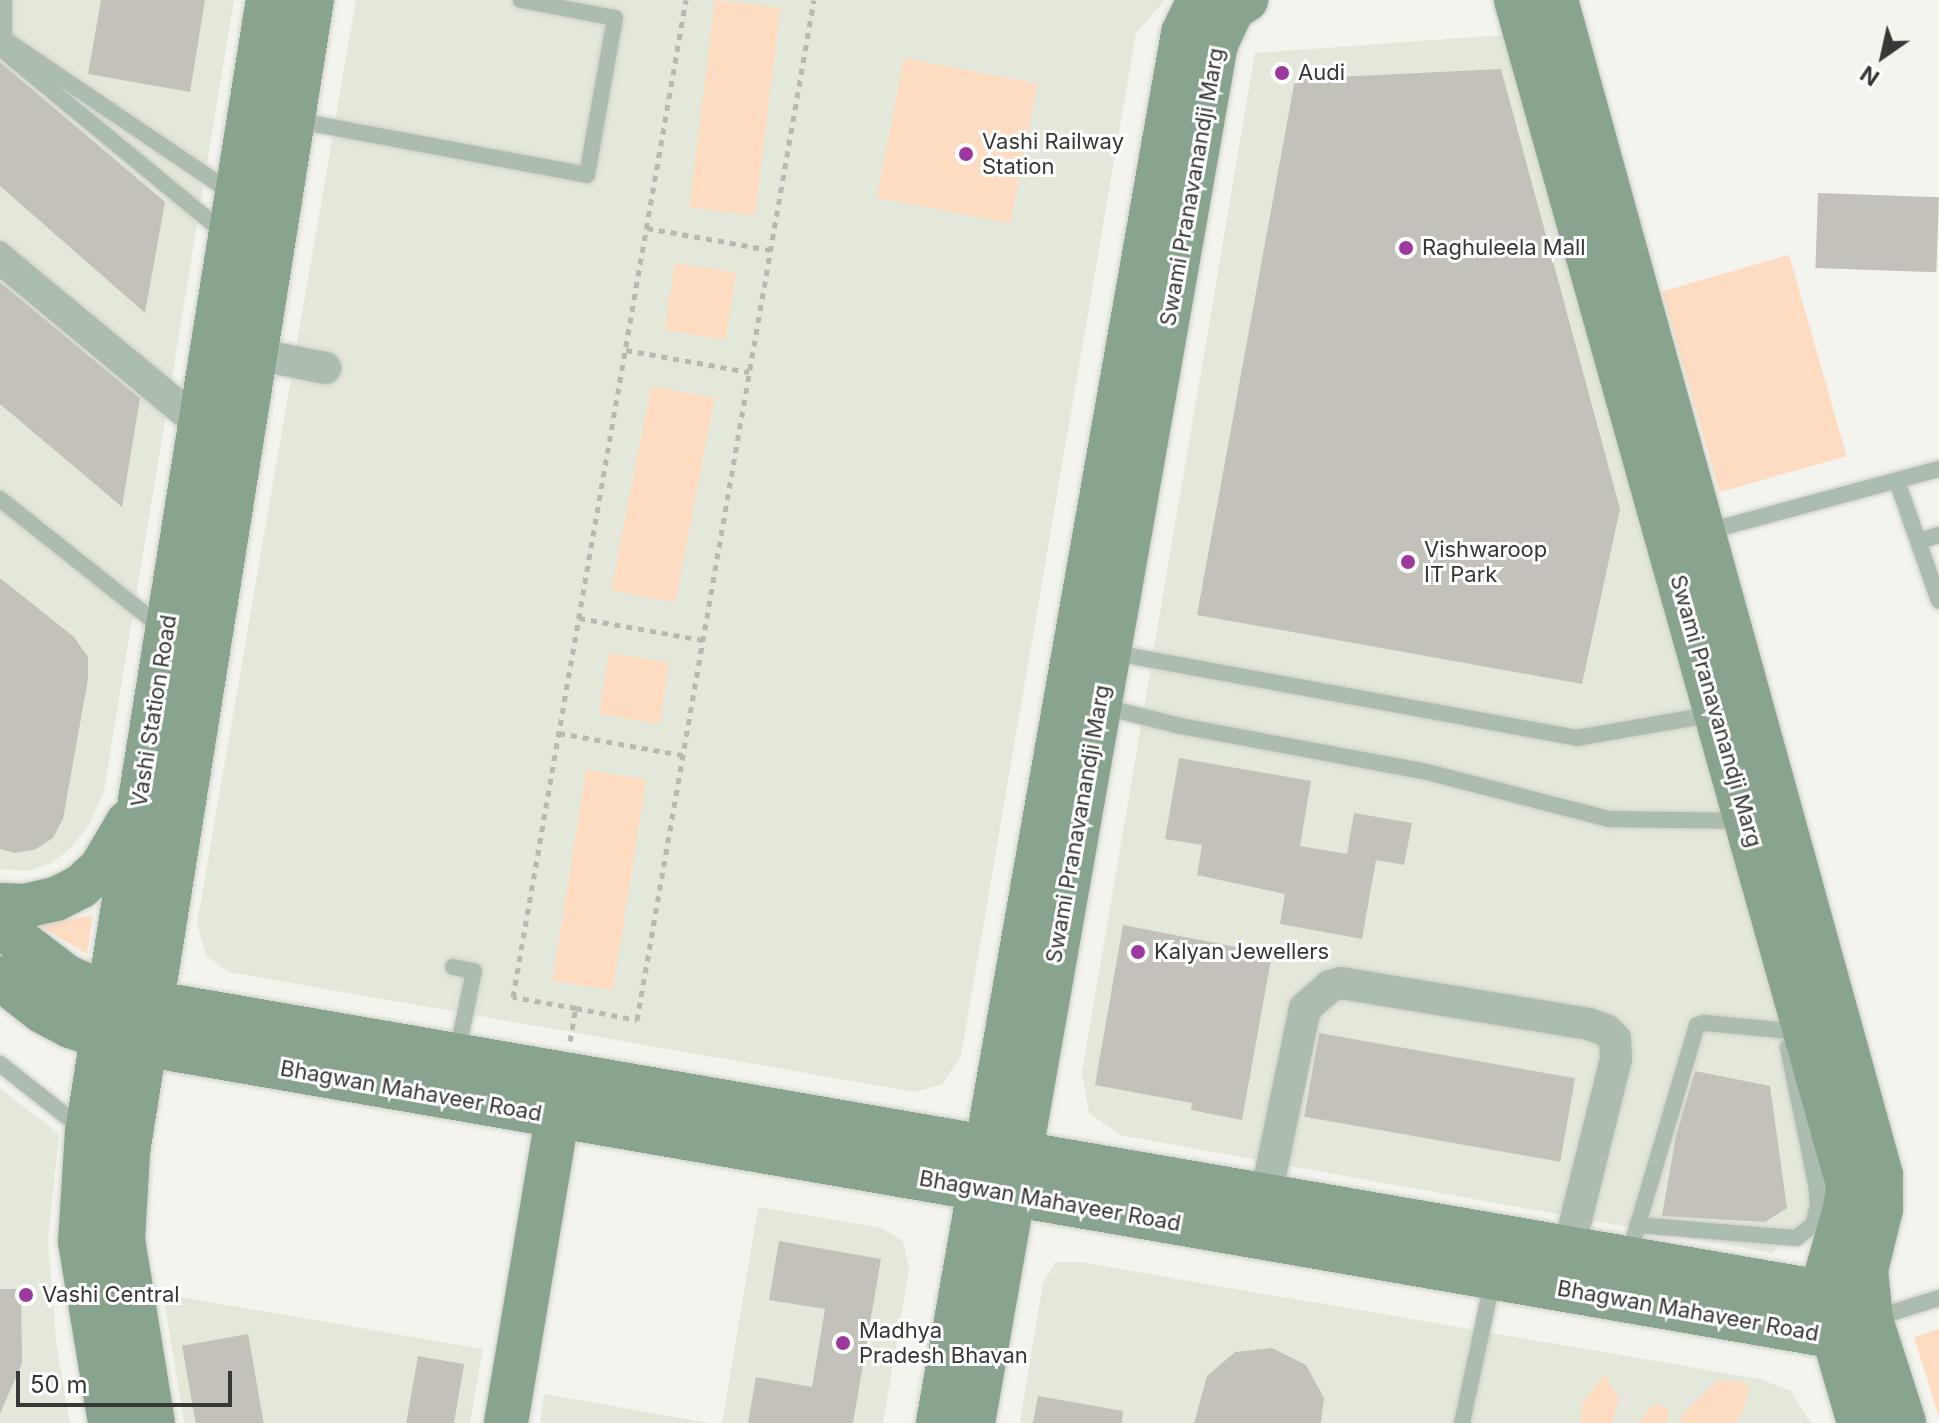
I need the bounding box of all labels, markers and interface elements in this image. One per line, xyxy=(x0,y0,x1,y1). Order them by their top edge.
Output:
north arrow xyxy=(1843,16,1923,96)
street label: Swami Pranavanandji Marg xyxy=(1155,46,1229,328)
place label: Audi xyxy=(1298,60,1345,86)
text: N xyxy=(1855,60,1884,91)
marker: Audi xyxy=(1273,64,1291,82)
place label: Vashi Railway Station xyxy=(982,128,1124,180)
marker: Vashi Railway Station xyxy=(957,145,975,163)
place label: Raghuleela Mall xyxy=(1422,235,1586,261)
marker: Raghuleela Mall xyxy=(1397,239,1415,257)
place label: Vishwaroop IT Park xyxy=(1424,536,1547,588)
marker: Vishwaroop IT Park xyxy=(1399,553,1417,571)
street label: Swami Pranavanandji Marg xyxy=(1664,572,1768,850)
street label: Vashi Station Road xyxy=(126,613,182,809)
street label: Swami Pranavanandji Marg xyxy=(1041,683,1115,965)
place label: Kalyan Jewellers xyxy=(1154,939,1329,965)
marker: Kalyan Jewellers xyxy=(1129,943,1147,961)
street label: Bhagwan Mahaveer Road xyxy=(278,1055,544,1127)
street label: Bhagwan Mahaveer Road xyxy=(917,1165,1183,1237)
street label: Bhagwan Mahaveer Road xyxy=(1555,1275,1821,1347)
place label: Vashi Central xyxy=(42,1282,180,1308)
marker: Vashi Central xyxy=(17,1286,35,1304)
place label: Madhya Pradesh Bhavan xyxy=(859,1317,1028,1368)
marker: Madhya Pradesh Bhavan xyxy=(834,1334,852,1352)
scale bar xyxy=(20,1355,236,1405)
text: 50 m xyxy=(30,1370,88,1399)

